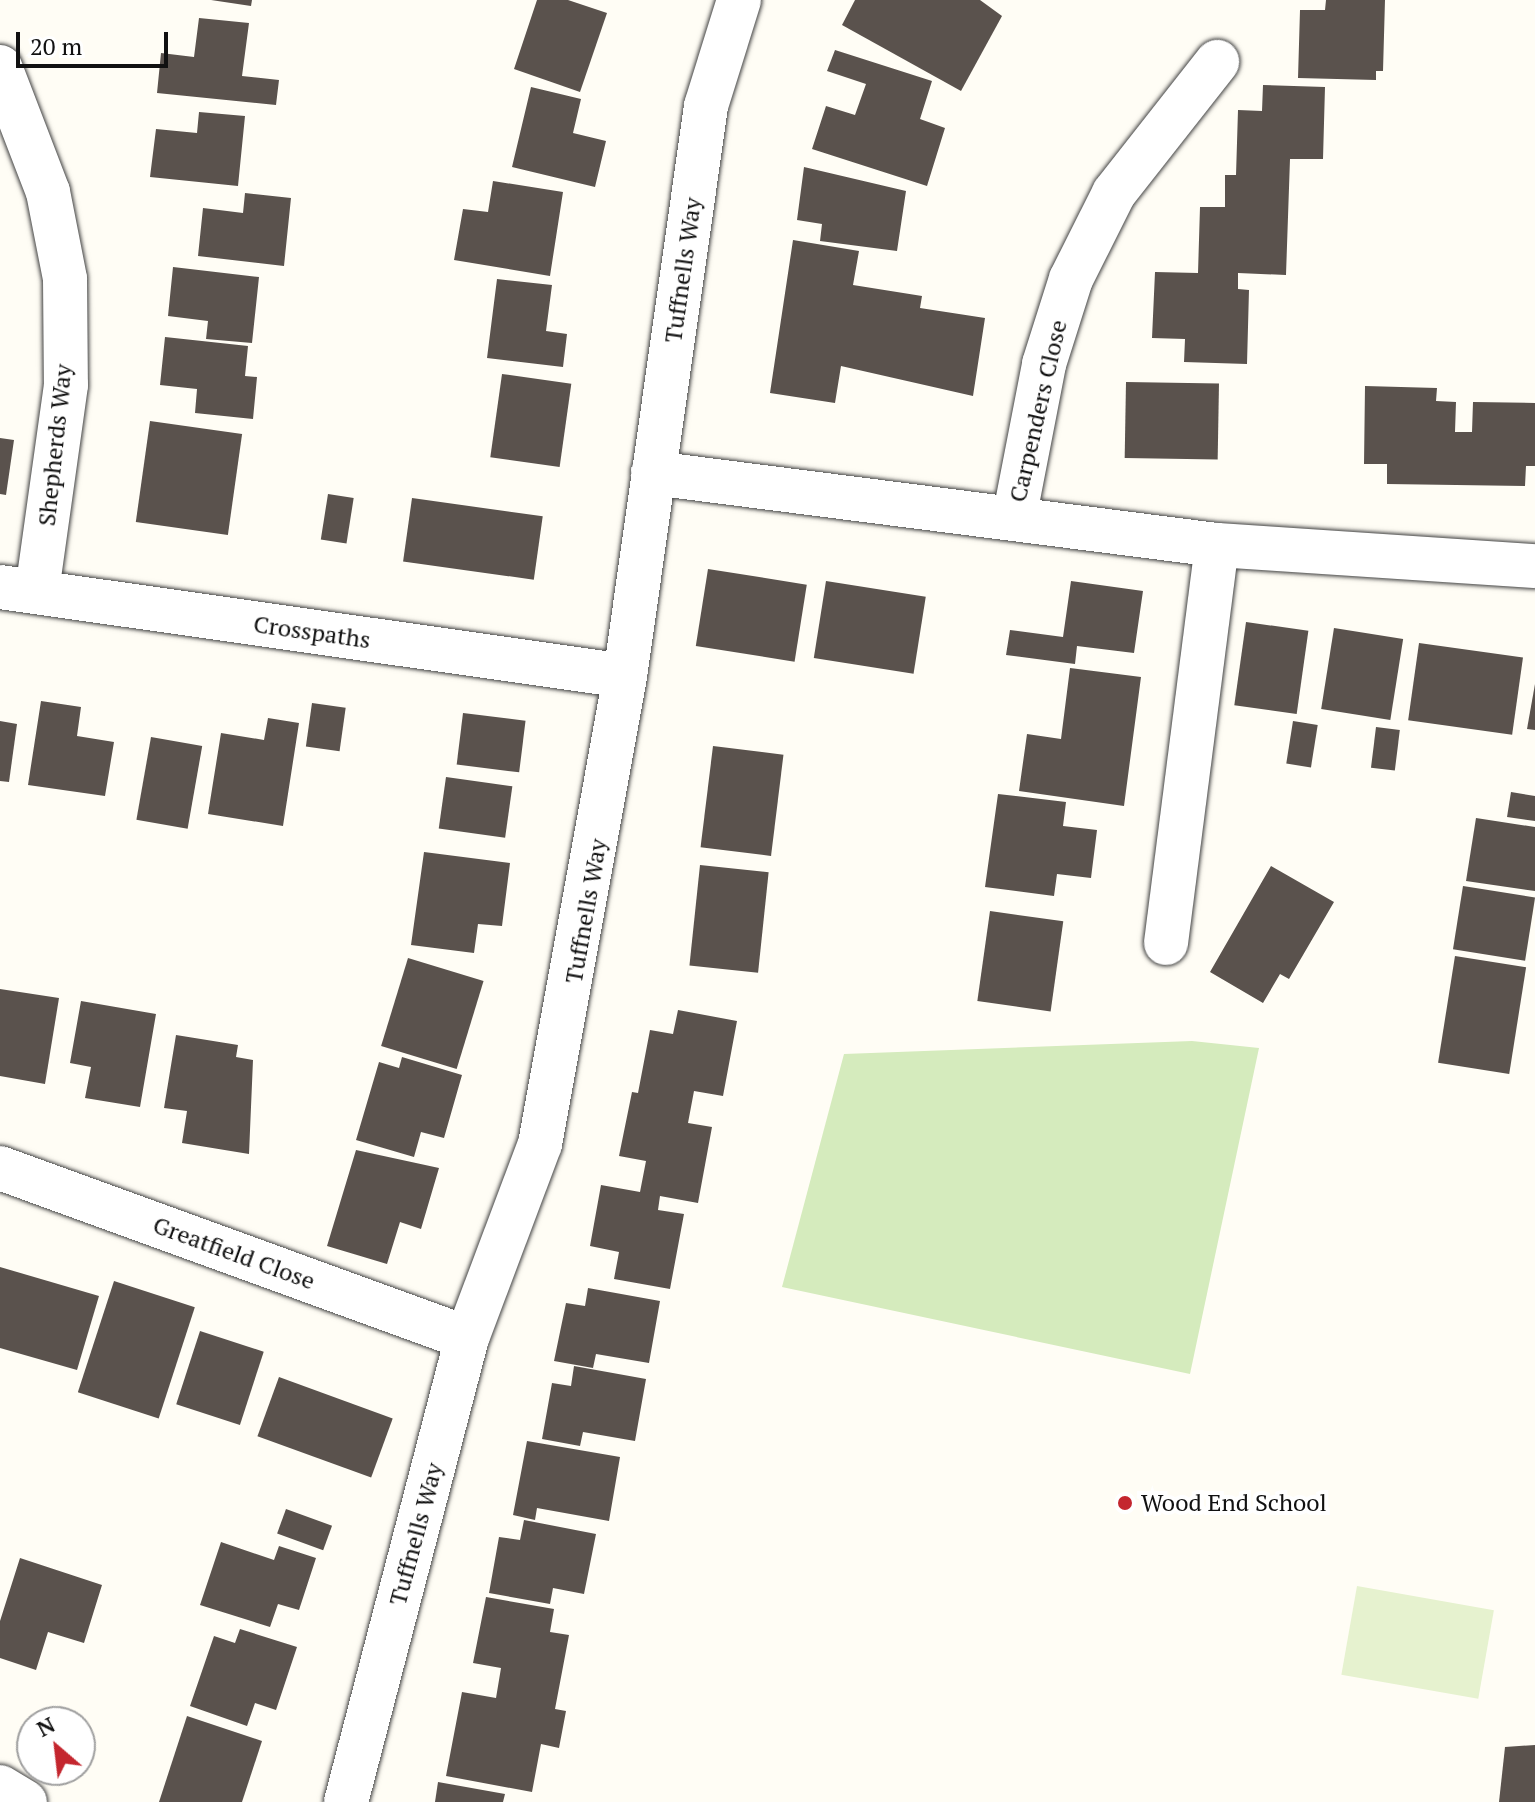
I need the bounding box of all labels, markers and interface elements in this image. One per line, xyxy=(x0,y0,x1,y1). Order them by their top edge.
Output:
scale bar xyxy=(20,16,172,66)
text: 20 m xyxy=(30,30,82,62)
street label: Tuffnells Way xyxy=(659,195,707,345)
street label: Carpenders Close xyxy=(1003,317,1073,505)
street label: Shepherds Way xyxy=(32,363,78,527)
street label: Crosspaths xyxy=(252,610,372,654)
street label: Tuffnells Way xyxy=(559,836,613,986)
street label: Greatfield Close xyxy=(149,1210,319,1296)
street label: Tuffnells Way xyxy=(383,1460,449,1608)
place label: Wood End School xyxy=(1141,1489,1327,1517)
marker: Wood End School xyxy=(1116,1494,1134,1512)
north arrow xyxy=(16,1706,96,1786)
text: N xyxy=(31,1709,60,1743)

